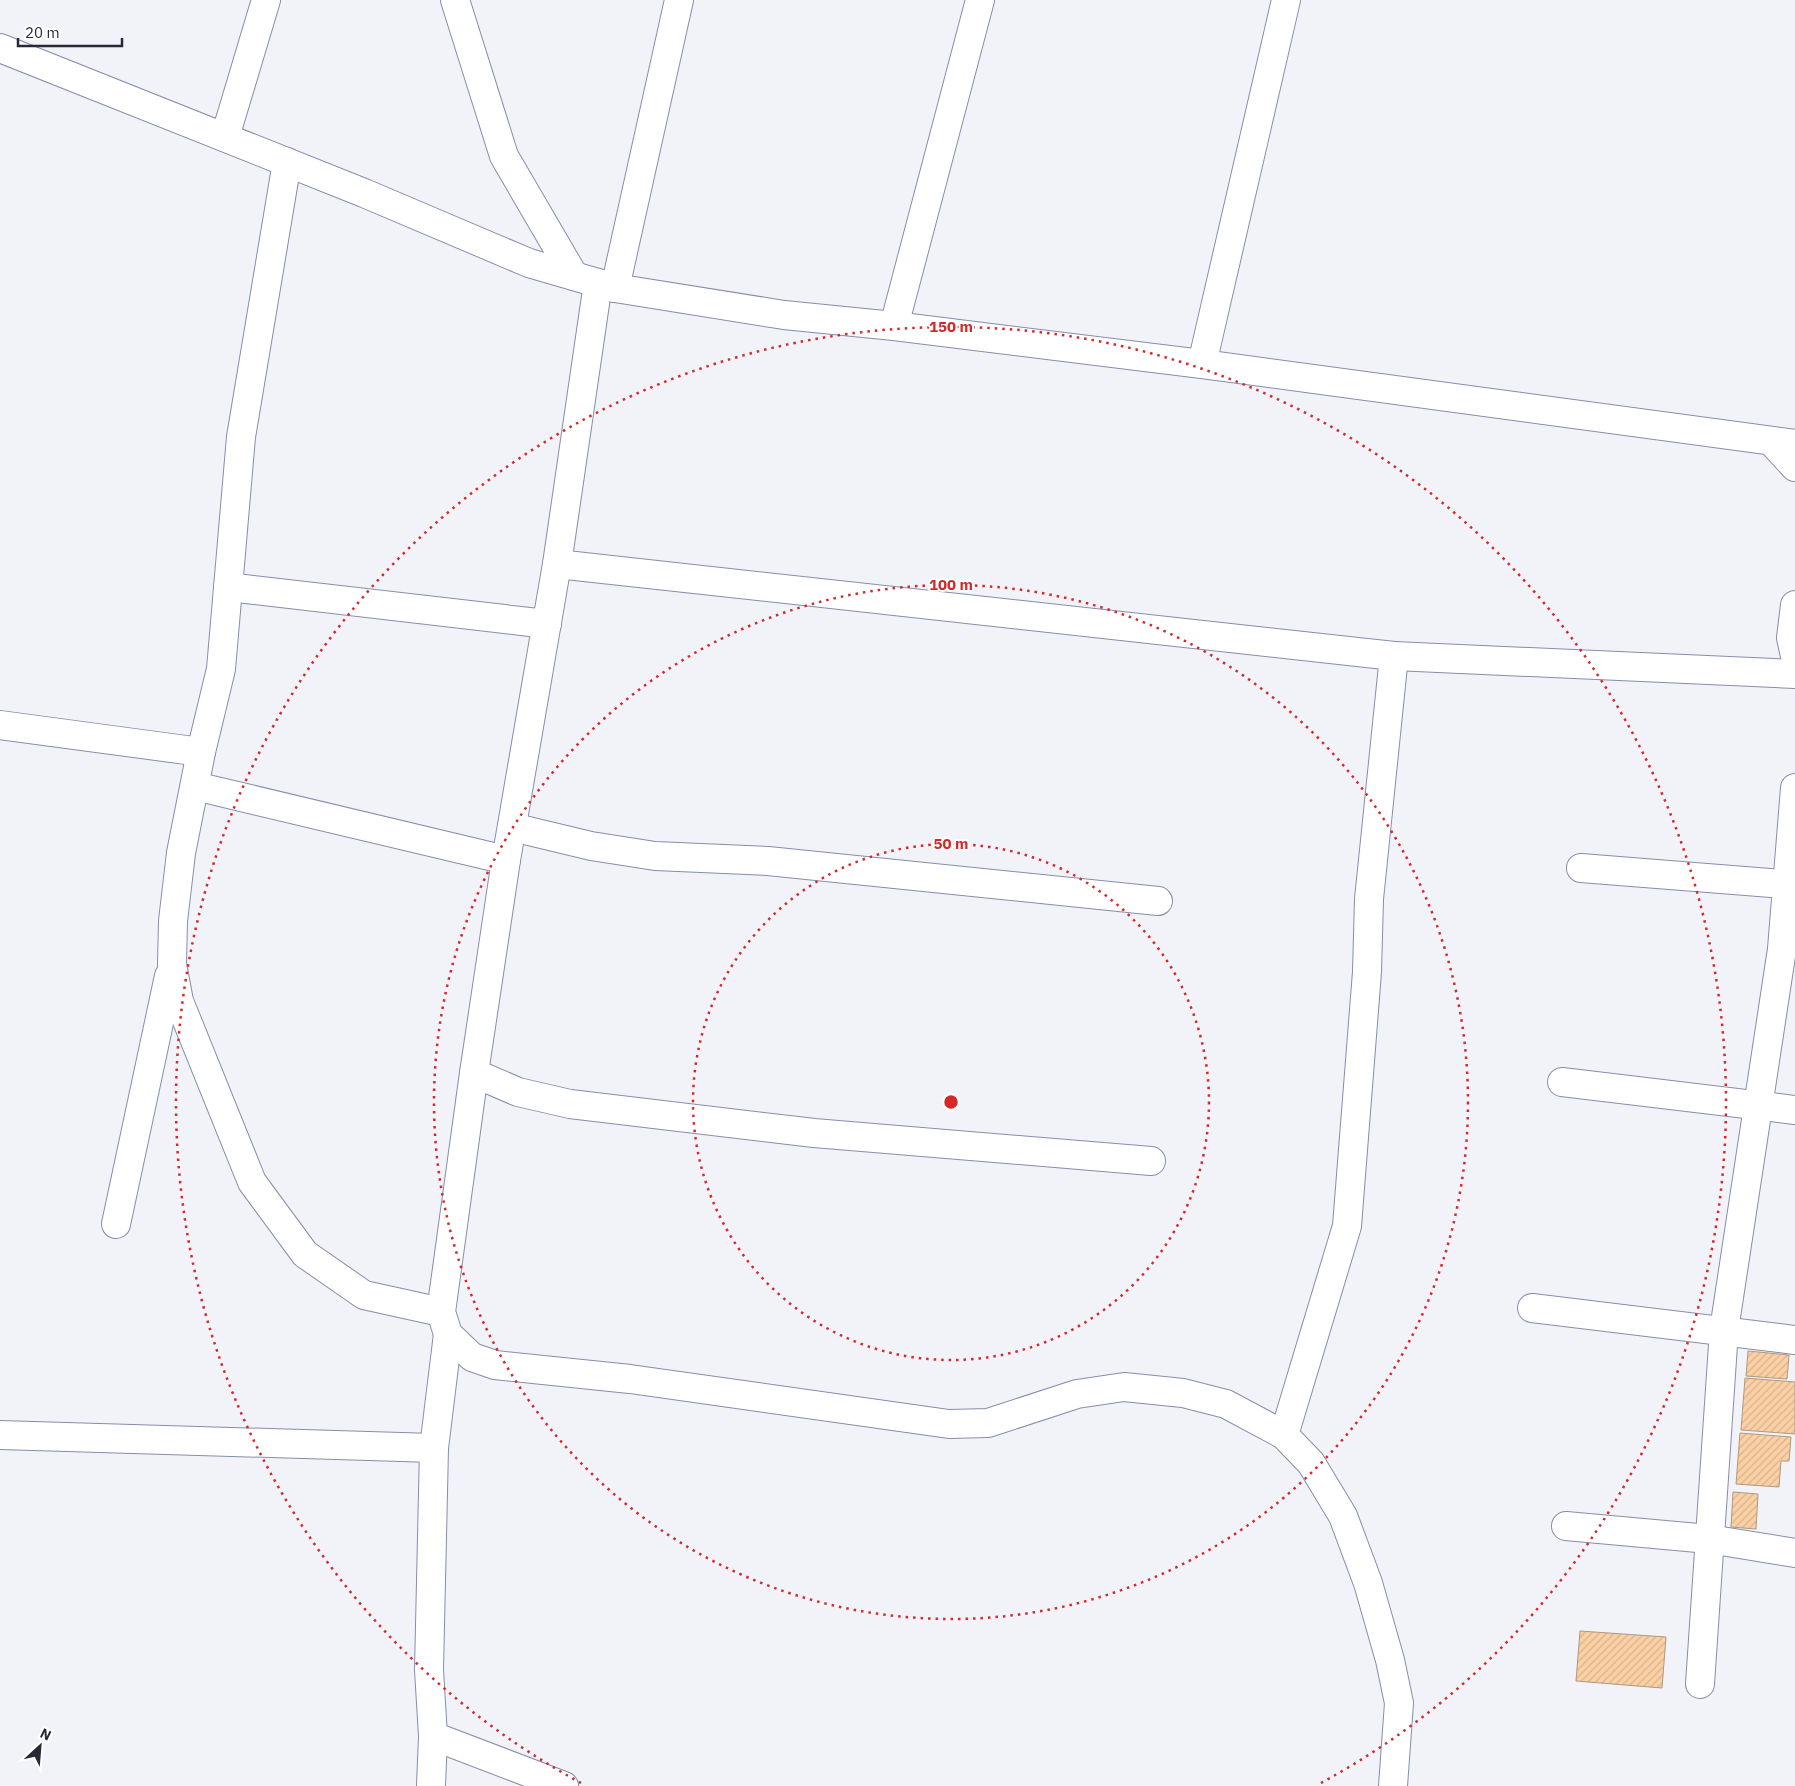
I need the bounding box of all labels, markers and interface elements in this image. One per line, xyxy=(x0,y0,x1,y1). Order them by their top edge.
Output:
scale bar xyxy=(18,15,121,47)
text: 20 m xyxy=(25,23,60,42)
text: 150 m xyxy=(929,317,973,336)
text: 100 m xyxy=(929,575,973,594)
text: 50 m xyxy=(934,834,968,853)
centre of rings xyxy=(942,1093,960,1111)
north arrow xyxy=(15,1721,65,1771)
text: N xyxy=(37,1724,54,1745)

